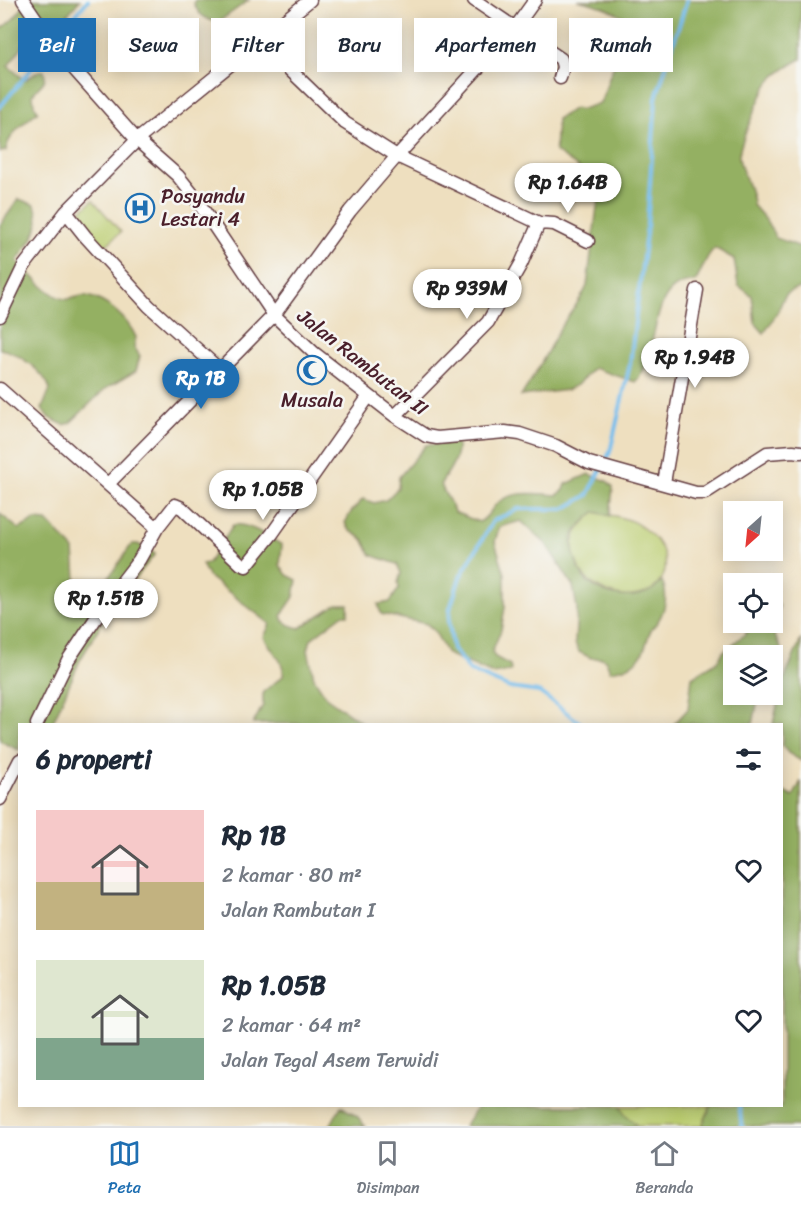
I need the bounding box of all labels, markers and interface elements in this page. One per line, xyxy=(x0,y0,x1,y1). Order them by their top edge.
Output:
chip: Beli xyxy=(18,18,96,72)
chip: Sewa xyxy=(108,18,199,72)
chip: Filter xyxy=(211,18,305,72)
chip: Baru xyxy=(317,18,402,72)
chip: Apartemen xyxy=(414,18,557,72)
chip: Rumah xyxy=(569,18,673,72)
pin: Rp 1.64B xyxy=(506,163,630,214)
text: Rp 1.64B xyxy=(529,165,608,200)
place label: Posyandu Lestari 4 xyxy=(161,179,245,237)
hospital icon: Posyandu Lestari 4 xyxy=(124,192,156,224)
pin: Rp 939M xyxy=(412,269,522,320)
text: Rp 939M xyxy=(427,271,507,306)
street label: Jalan Rambutan II xyxy=(288,299,436,425)
pin: Rp 1.94B xyxy=(633,338,757,389)
text: Rp 1.94B xyxy=(655,340,735,375)
mosque icon: Musala xyxy=(296,354,328,386)
pin: Rp 1B xyxy=(159,359,243,410)
text: Rp 1B xyxy=(176,361,226,396)
place label: Musala xyxy=(281,383,343,418)
pin: Rp 1.05B xyxy=(201,470,325,521)
text: Rp 1.05B xyxy=(223,472,303,507)
north arrow xyxy=(723,501,783,561)
map controls xyxy=(723,501,783,705)
button: locate xyxy=(723,573,783,633)
pin: Rp 1.51B xyxy=(44,579,168,630)
text: Rp 1.51B xyxy=(68,581,144,616)
button: layers xyxy=(723,645,783,705)
text: 6 properti xyxy=(36,736,151,782)
icon: filters xyxy=(732,743,765,776)
text: Rp 1B xyxy=(222,812,286,858)
icon: home xyxy=(84,834,156,906)
icon: heart xyxy=(732,854,765,887)
text: 2 kamar · 80 m² xyxy=(222,858,362,893)
text: Jalan Rambutan I xyxy=(222,893,375,928)
text: Rp 1.05B xyxy=(222,962,326,1008)
icon: home xyxy=(84,984,156,1056)
icon: heart xyxy=(732,1004,765,1037)
text: 2 kamar · 64 m² xyxy=(222,1008,361,1043)
text: Jalan Tegal Asem Terwidi xyxy=(222,1043,438,1078)
tab: Peta xyxy=(108,1137,141,1202)
tab: Disimpan xyxy=(356,1137,420,1202)
tab: Beranda xyxy=(635,1137,693,1202)

